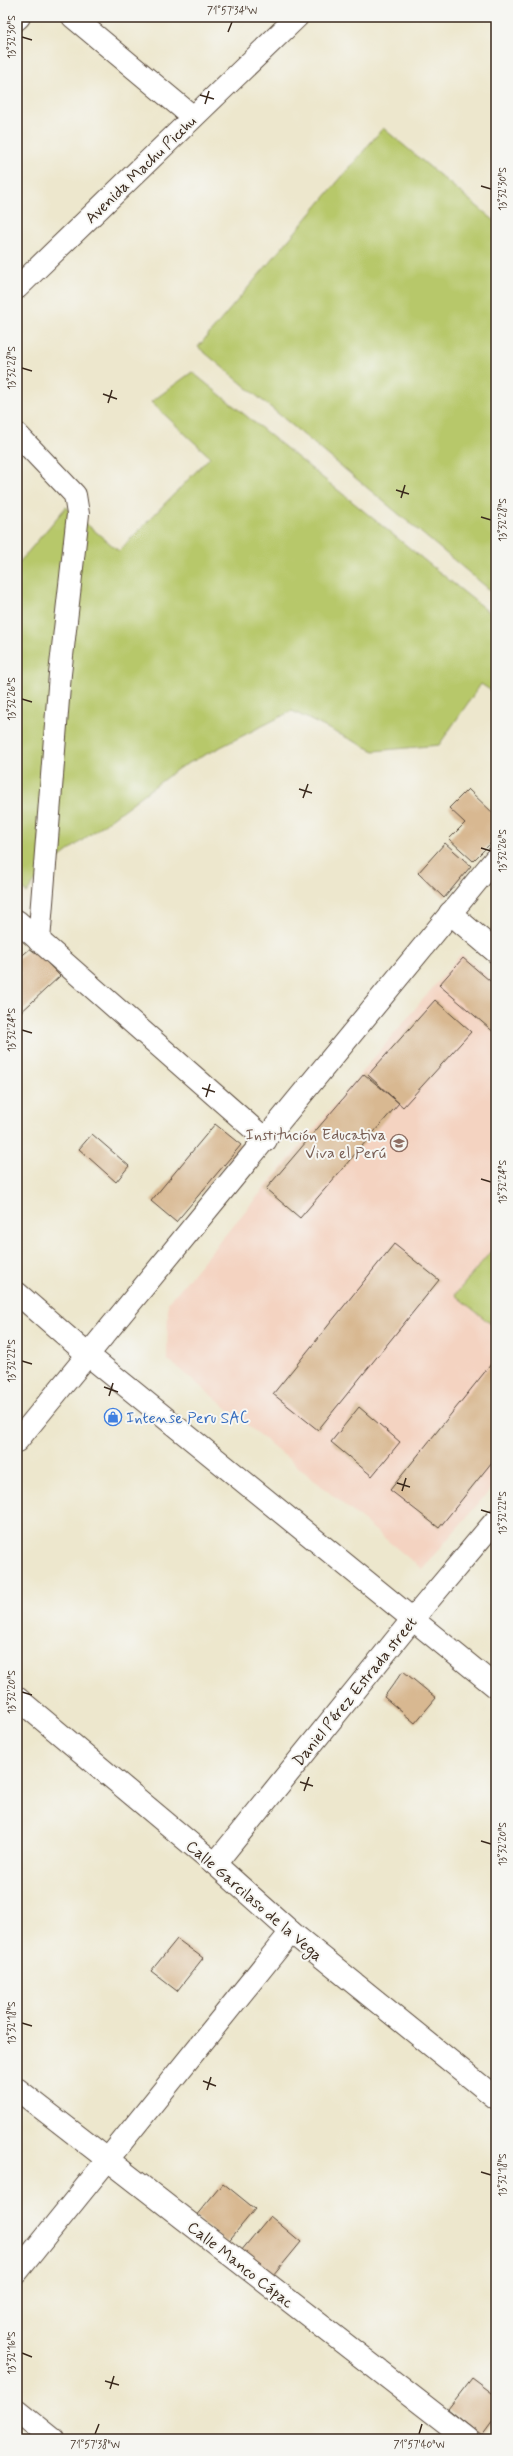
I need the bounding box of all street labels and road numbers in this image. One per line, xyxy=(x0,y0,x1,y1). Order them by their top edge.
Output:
street label: Avenida Machu Picchu xyxy=(81,111,201,229)
street label: Daniel Pérez Estrada street xyxy=(288,1613,422,1771)
street label: Calle Garcilaso de la Vega xyxy=(180,1836,327,1967)
street label: Calle Manco Cápac xyxy=(182,2217,298,2313)

